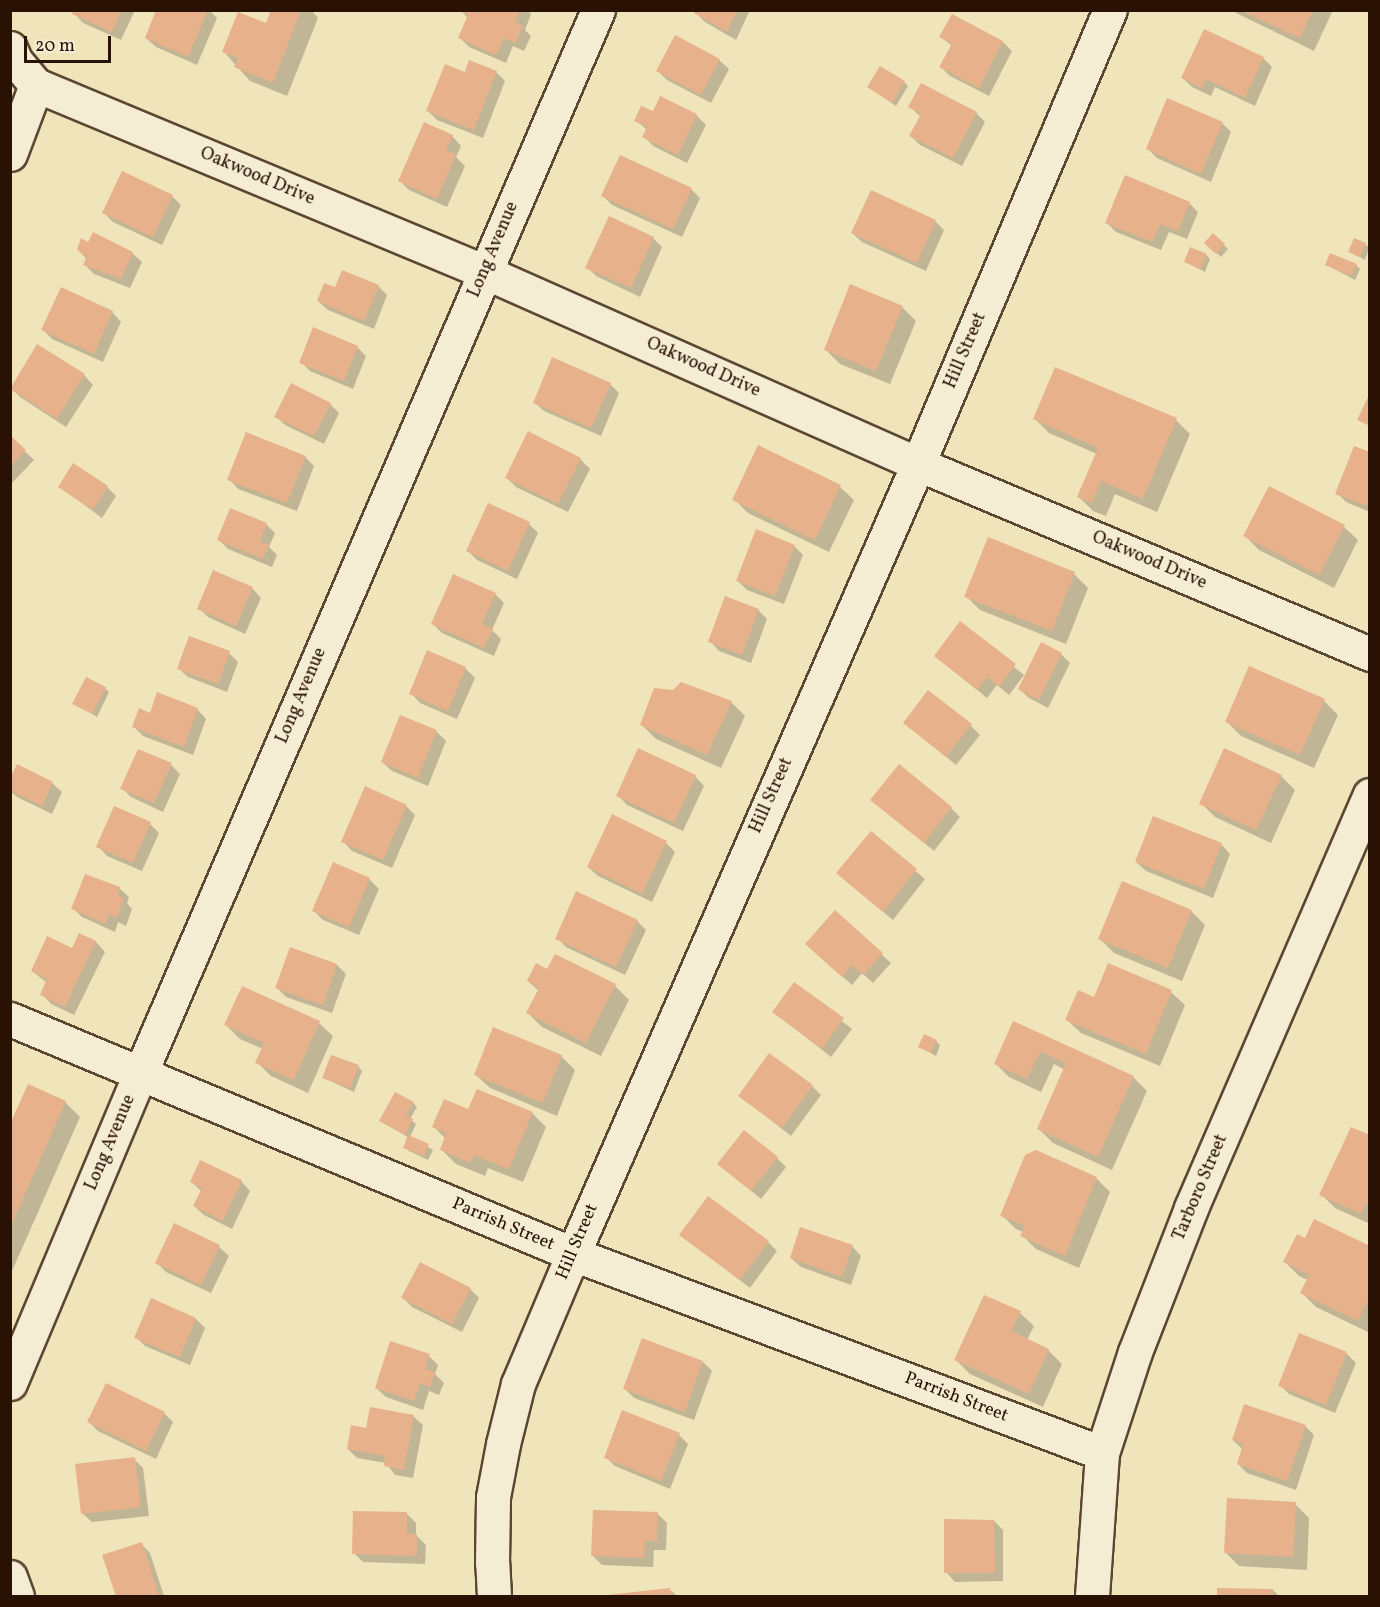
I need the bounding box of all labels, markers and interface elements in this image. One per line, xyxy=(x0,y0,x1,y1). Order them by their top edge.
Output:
scale bar xyxy=(27,24,114,62)
text: 20 m xyxy=(35,34,75,59)
street label: Oakwood Drive xyxy=(196,143,318,211)
street label: Long Avenue xyxy=(464,199,524,301)
street label: Hill Street xyxy=(940,310,992,392)
street label: Oakwood Drive xyxy=(643,333,763,403)
street label: Oakwood Drive xyxy=(1088,527,1210,595)
street label: Long Avenue xyxy=(272,645,332,747)
street label: Hill Street xyxy=(746,755,798,837)
street label: Long Avenue xyxy=(81,1092,141,1194)
street label: Tarboro Street xyxy=(1169,1132,1233,1244)
street label: Parrish Street xyxy=(449,1194,557,1256)
street label: Hill Street xyxy=(552,1201,604,1283)
street label: Parrish Street xyxy=(901,1368,1011,1428)

